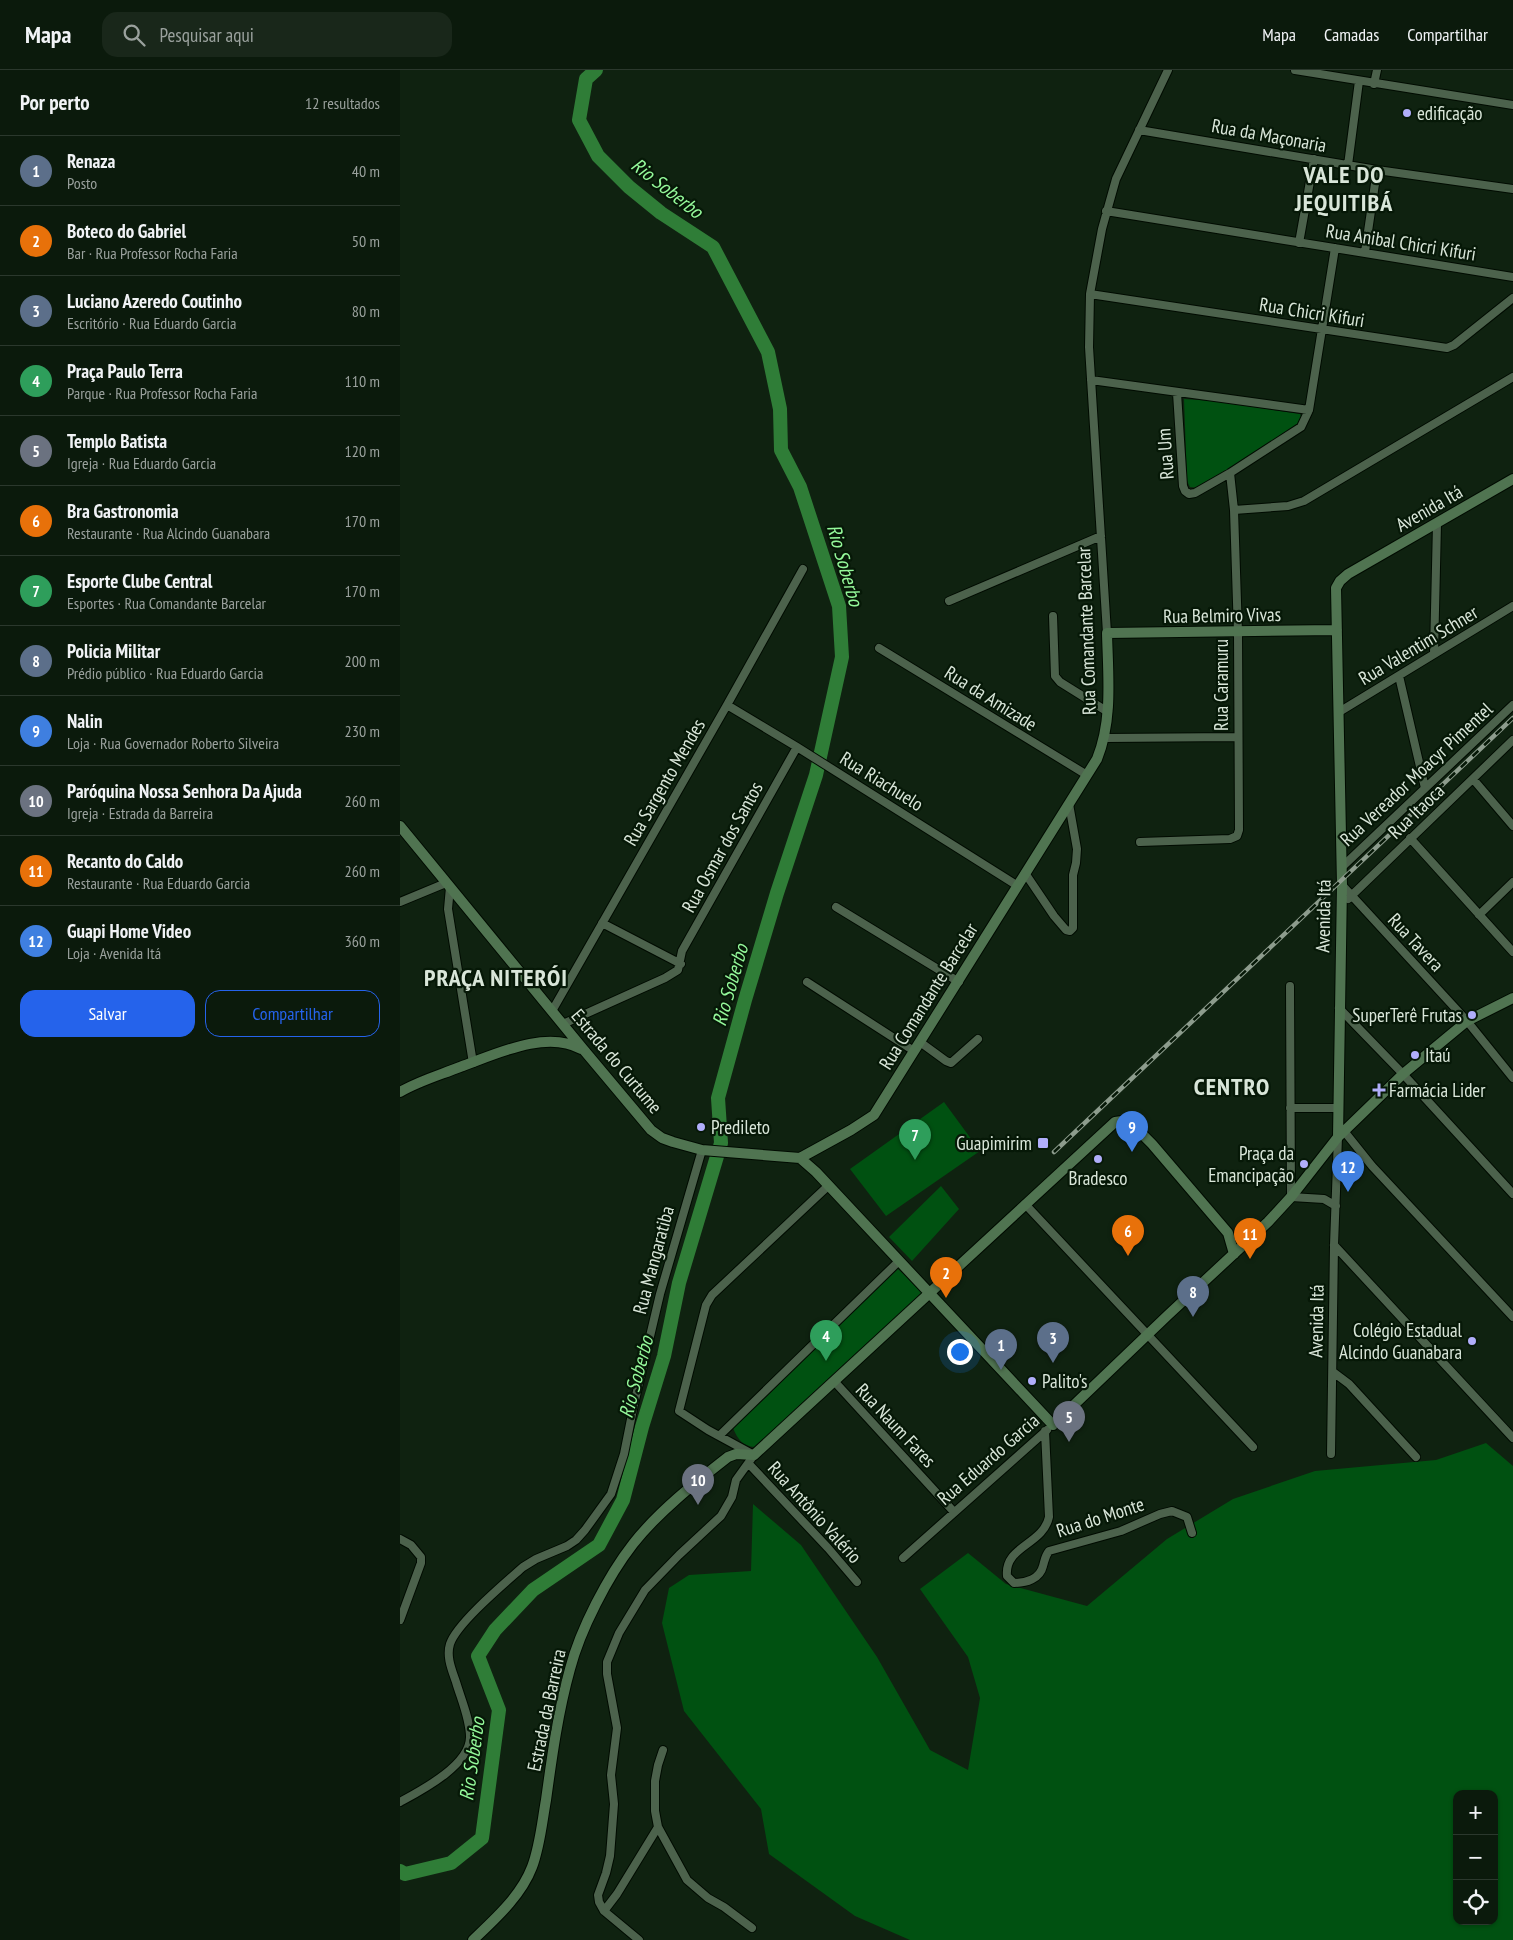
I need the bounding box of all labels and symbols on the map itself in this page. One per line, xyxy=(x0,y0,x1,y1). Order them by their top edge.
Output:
place label: edificação xyxy=(1417,101,1482,125)
marker: edificação xyxy=(1401,107,1413,119)
street label: Rua da Maçonaria xyxy=(1210,113,1328,157)
water label: Rio Soberbo xyxy=(626,152,709,225)
district label: VALE DO JEQUITIBÁ xyxy=(1294,159,1393,218)
street label: Rua Anibal Chicri Kifuri xyxy=(1324,218,1478,266)
street label: Rua Chicri Kifuri xyxy=(1258,292,1366,332)
street label: Rua Um xyxy=(1151,428,1179,480)
street label: Avenida Itá xyxy=(1391,479,1467,537)
water label: Rio Soberbo xyxy=(821,521,869,610)
street label: Rua Comandante Barcelar xyxy=(1071,546,1101,715)
street label: Rua Valentim Schner xyxy=(1354,599,1483,690)
street label: Rua Belmiro Vivas xyxy=(1163,602,1281,628)
street label: Rua Caramuru xyxy=(1209,639,1233,731)
street label: Rua da Amizade xyxy=(940,660,1042,736)
street label: Rua Vereador Moacyr Pimentel xyxy=(1335,697,1498,851)
street label: Rua Sargento Mendes xyxy=(618,714,710,850)
street label: Rua Riachuelo xyxy=(836,746,928,816)
street label: Rua Osmar dos Santos xyxy=(676,777,768,917)
street label: Rua Itaoca xyxy=(1383,778,1449,844)
street label: Avenida Itá xyxy=(1310,879,1336,953)
street label: Rua Tavera xyxy=(1383,908,1449,976)
street label: Rua Comandante Barcelar xyxy=(873,918,983,1074)
water label: Rio Soberbo xyxy=(706,940,754,1029)
district label: PRAÇA NITERÓI xyxy=(424,962,568,993)
place label: SuperTerê Frutas xyxy=(1352,1003,1462,1027)
street label: Estrada do Curtume xyxy=(566,1004,668,1118)
marker: SuperTerê Frutas xyxy=(1466,1009,1478,1021)
place label: Itaú xyxy=(1425,1043,1451,1067)
marker: Itaú xyxy=(1409,1049,1421,1061)
district label: CENTRO xyxy=(1194,1071,1270,1102)
place label: Farmácia Lider xyxy=(1389,1078,1486,1102)
marker: Farmácia Lider xyxy=(1373,1084,1385,1096)
pin: 9 xyxy=(1116,1111,1148,1152)
place label: Predileto xyxy=(711,1115,770,1139)
pin: 7 xyxy=(899,1119,931,1160)
marker: Predileto xyxy=(695,1121,707,1133)
place label: Guapimirim xyxy=(956,1131,1032,1155)
marker: Guapimirim xyxy=(1036,1136,1050,1150)
place label: Praça da Emancipação xyxy=(1208,1141,1294,1187)
pin: 12 xyxy=(1332,1151,1364,1192)
marker: Bradesco xyxy=(1092,1153,1104,1165)
marker: Praça da Emancipação xyxy=(1298,1158,1310,1170)
place label: Bradesco xyxy=(1069,1166,1127,1190)
street label: Rua Mangaratiba xyxy=(627,1203,679,1317)
pin: 6 xyxy=(1112,1215,1144,1256)
pin: 11 xyxy=(1234,1218,1266,1259)
pin: 2 xyxy=(930,1257,962,1298)
pin: 8 xyxy=(1177,1276,1209,1317)
street label: Avenida Itá xyxy=(1303,1284,1329,1358)
place label: Colégio Estadual Alcindo Guanabara xyxy=(1339,1318,1463,1364)
pin: 4 xyxy=(810,1320,842,1361)
pin: 3 xyxy=(1037,1322,1069,1363)
pin: 1 xyxy=(985,1329,1017,1370)
water label: Rio Soberbo xyxy=(613,1332,660,1421)
marker: Colégio Estadual Alcindo Guanabara xyxy=(1466,1335,1478,1347)
your location xyxy=(947,1339,973,1365)
place label: Palito's xyxy=(1042,1369,1088,1393)
marker: Palito's xyxy=(1026,1375,1038,1387)
street label: Rua Naum Fares xyxy=(851,1378,941,1472)
pin: 5 xyxy=(1053,1401,1085,1442)
street label: Rua Eduardo Garcia xyxy=(932,1408,1044,1510)
street label: Rua Antônio Valério xyxy=(763,1456,867,1568)
pin: 10 xyxy=(682,1464,714,1505)
street label: Rua do Monte xyxy=(1053,1491,1147,1542)
street label: Estrada da Barreira xyxy=(521,1647,571,1773)
water label: Rio Soberbo xyxy=(453,1714,491,1802)

